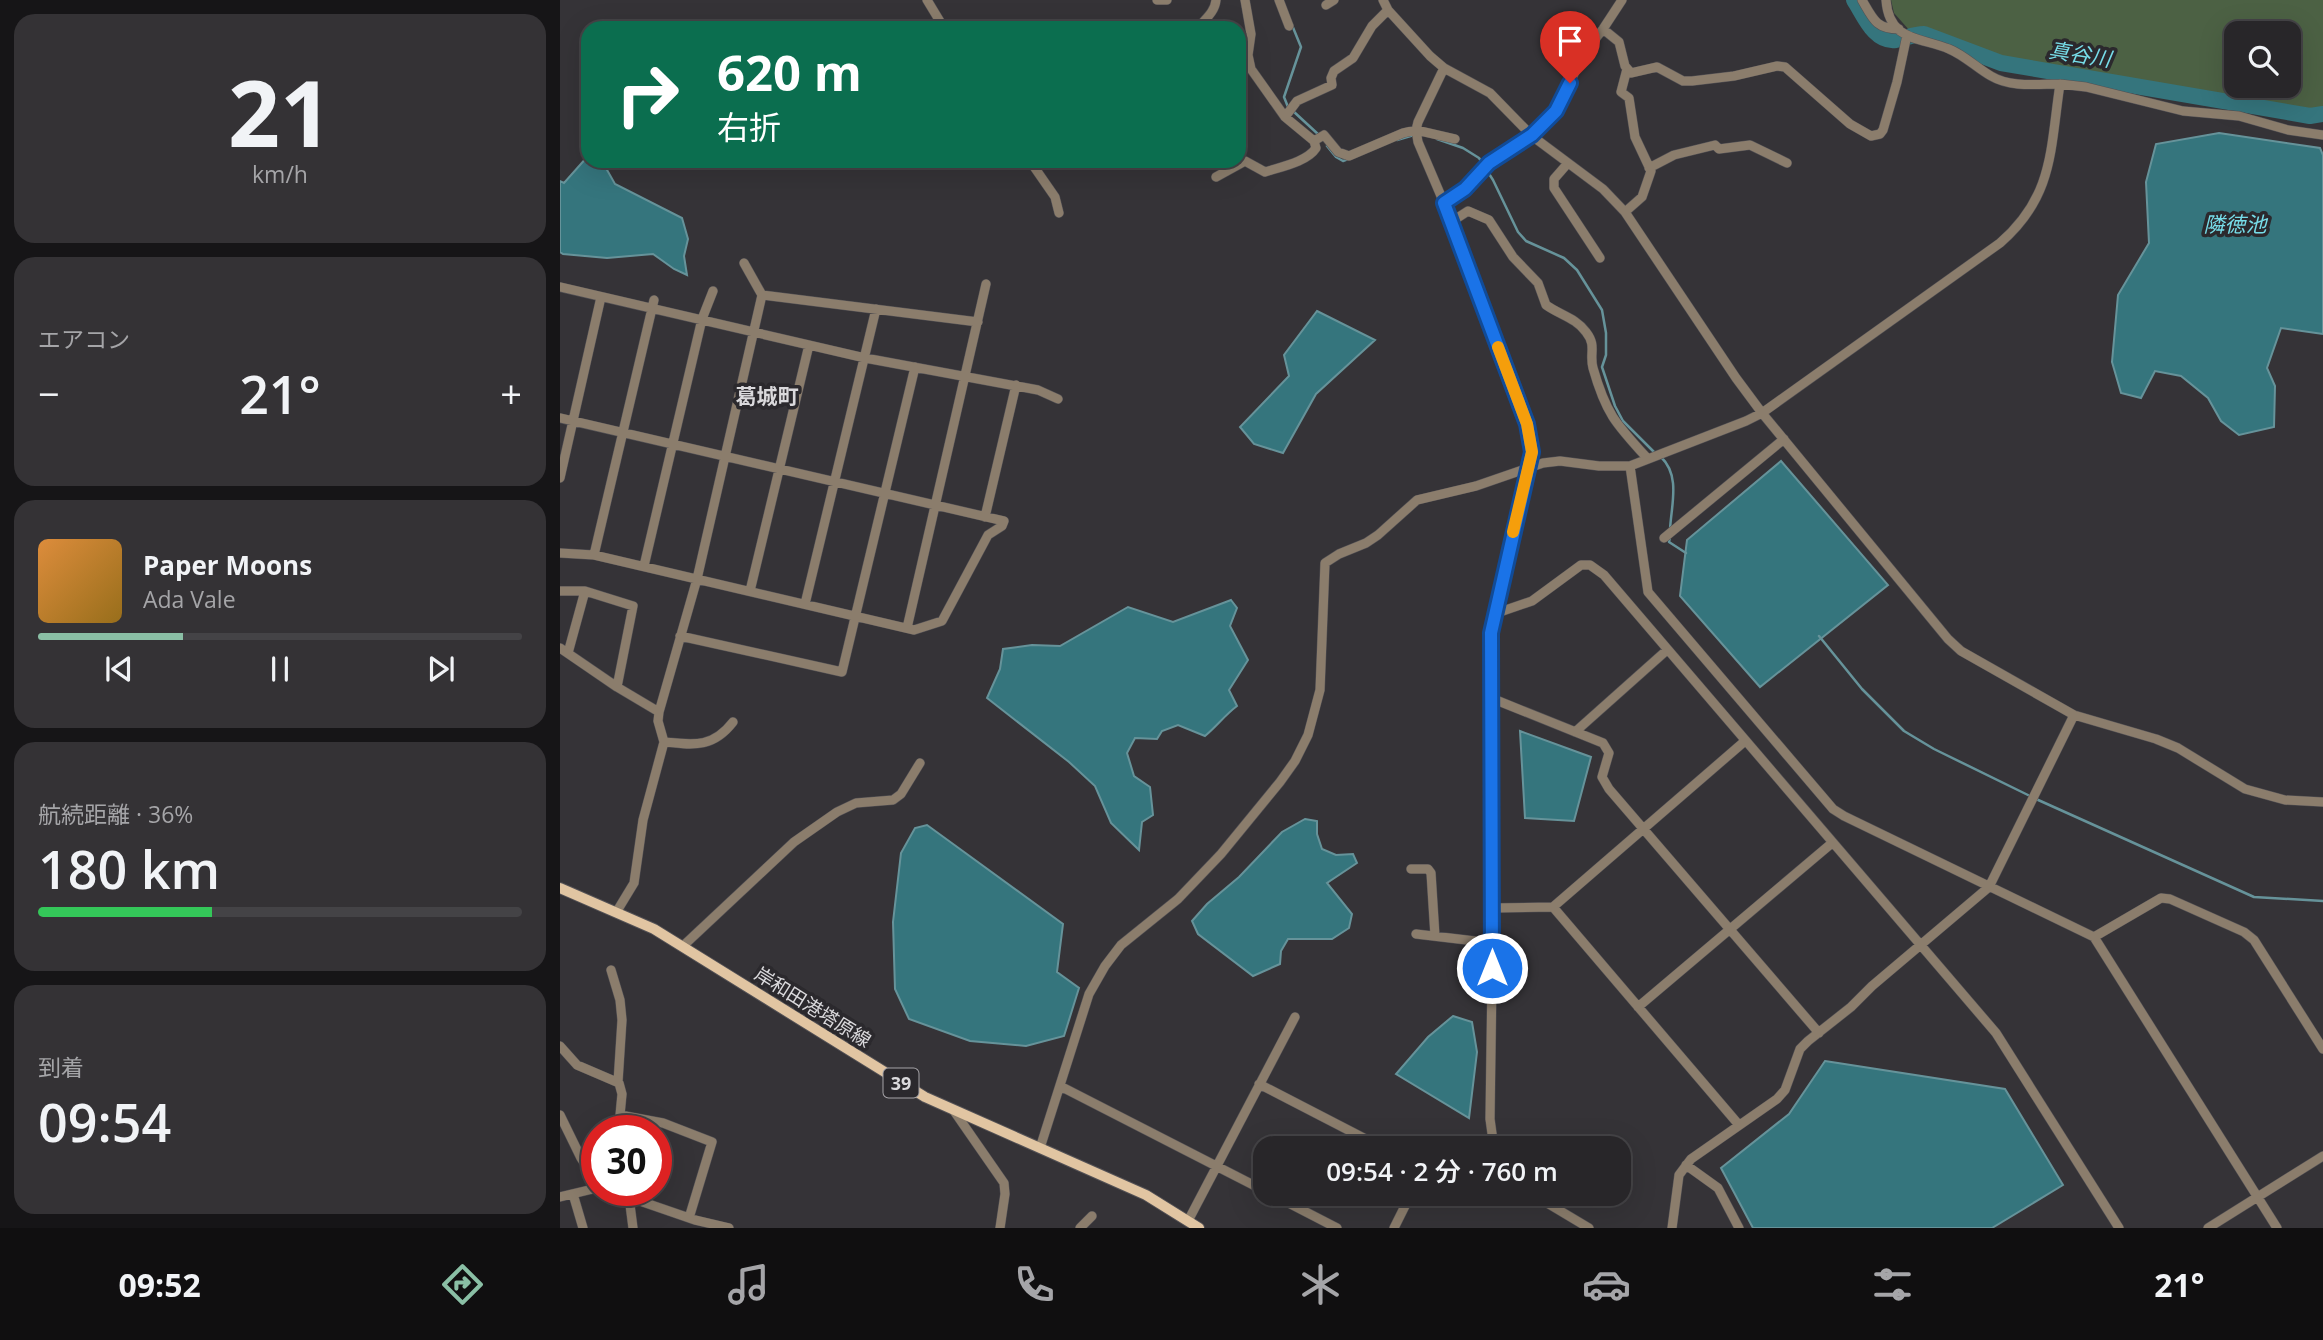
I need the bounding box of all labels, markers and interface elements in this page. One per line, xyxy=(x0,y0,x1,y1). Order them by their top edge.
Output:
pin xyxy=(1540,11,1600,83)
map controls xyxy=(2224,21,2301,98)
button: search xyxy=(2224,21,2301,98)
icon: arrive xyxy=(1551,22,1589,60)
water label: 真谷川 xyxy=(2047,35,2115,73)
text: 620 m xyxy=(717,39,862,105)
icon: right xyxy=(602,49,693,140)
text: 21 xyxy=(228,50,332,174)
text: 右折 xyxy=(717,105,781,148)
text: km/h xyxy=(252,158,308,190)
water label: 隣徳池 xyxy=(2204,210,2268,238)
text: エアコン xyxy=(38,323,130,355)
text: 21° xyxy=(239,358,321,429)
text: − xyxy=(38,367,60,419)
text: + xyxy=(500,367,522,419)
district label: 葛城町 xyxy=(736,382,799,410)
text: Paper Moons xyxy=(143,547,312,583)
text: Ada Vale xyxy=(143,583,236,615)
icon: previous xyxy=(100,650,138,688)
icon: pause xyxy=(261,650,299,688)
icon: next xyxy=(422,650,460,688)
text: 航続距離 · 36% xyxy=(38,798,193,830)
text: 180 km xyxy=(38,833,220,904)
position arrow xyxy=(1455,931,1529,1005)
street label: 岸和田港塔原線 xyxy=(750,961,876,1053)
text: 到着 xyxy=(38,1051,84,1083)
road number: 39 xyxy=(884,1068,918,1098)
text: 09:54 xyxy=(38,1086,171,1157)
speed limit sign: 30 xyxy=(581,1115,672,1206)
text: 09:54 · 2 分 · 760 m xyxy=(1326,1153,1558,1189)
icon: directions xyxy=(438,1260,487,1309)
icon: music xyxy=(724,1260,773,1309)
icon: phone xyxy=(1010,1260,1059,1309)
icon: climate xyxy=(1296,1260,1345,1309)
icon: car xyxy=(1582,1260,1631,1309)
icon: filters xyxy=(1868,1260,1917,1309)
text: 09:52 xyxy=(119,1263,201,1306)
text: 21° xyxy=(2154,1263,2204,1306)

